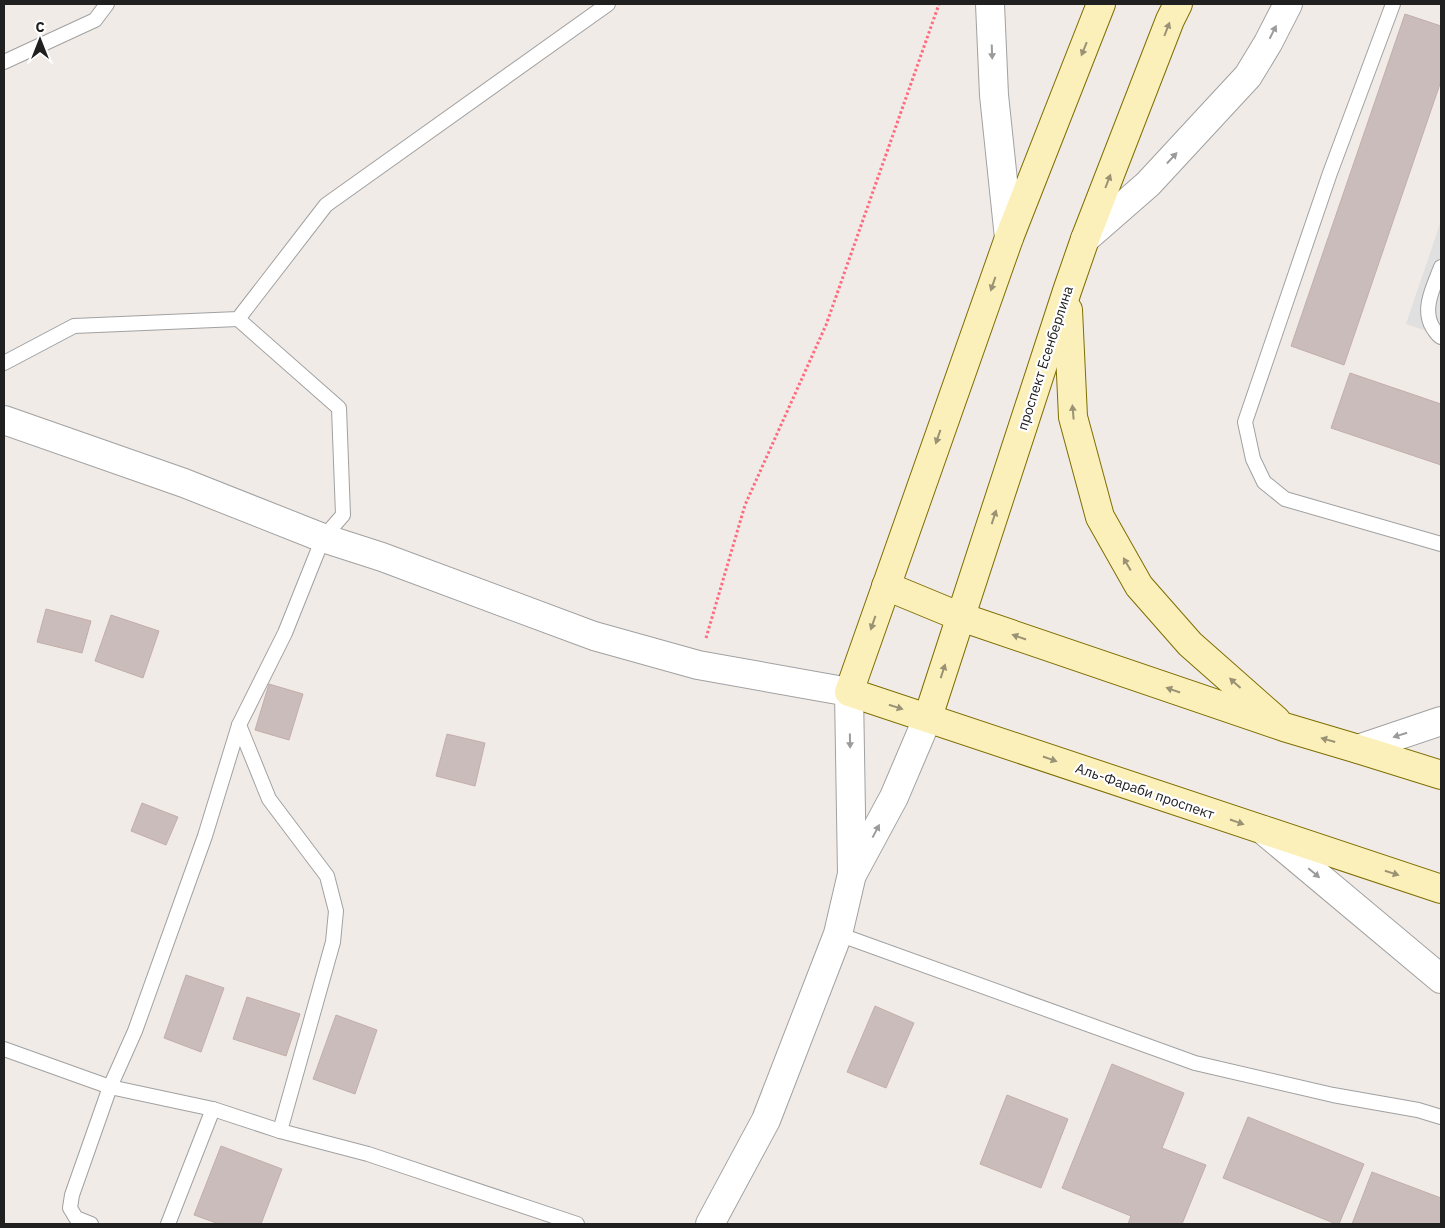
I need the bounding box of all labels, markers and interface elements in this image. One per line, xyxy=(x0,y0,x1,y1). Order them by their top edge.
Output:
north arrow xyxy=(15,15,65,65)
text: С xyxy=(35,18,45,36)
one-way arrow xyxy=(1163,22,1171,36)
one-way arrow xyxy=(1269,25,1277,40)
one-way arrow xyxy=(1079,42,1087,56)
one-way arrow xyxy=(988,45,996,61)
one-way arrow xyxy=(1166,153,1178,165)
one-way arrow xyxy=(1104,173,1112,188)
one-way arrow xyxy=(989,277,997,292)
street label: проспект Есенберлина xyxy=(1013,283,1077,432)
one-way arrow xyxy=(1069,404,1077,420)
one-way arrow xyxy=(934,430,942,445)
one-way arrow xyxy=(990,509,998,524)
one-way arrow xyxy=(1122,557,1131,570)
one-way arrow xyxy=(869,616,876,631)
one-way arrow xyxy=(1012,633,1027,640)
one-way arrow xyxy=(939,663,947,678)
one-way arrow xyxy=(1228,678,1241,689)
one-way arrow xyxy=(1166,685,1181,693)
one-way arrow xyxy=(889,704,904,712)
one-way arrow xyxy=(1392,732,1407,739)
one-way arrow xyxy=(846,733,854,749)
one-way arrow xyxy=(1320,735,1335,743)
one-way arrow xyxy=(1043,755,1058,763)
street label: Аль-Фараби проспект xyxy=(1073,759,1217,823)
one-way arrow xyxy=(1230,818,1245,826)
one-way arrow xyxy=(871,825,880,838)
one-way arrow xyxy=(1307,867,1320,878)
one-way arrow xyxy=(1384,869,1399,877)

